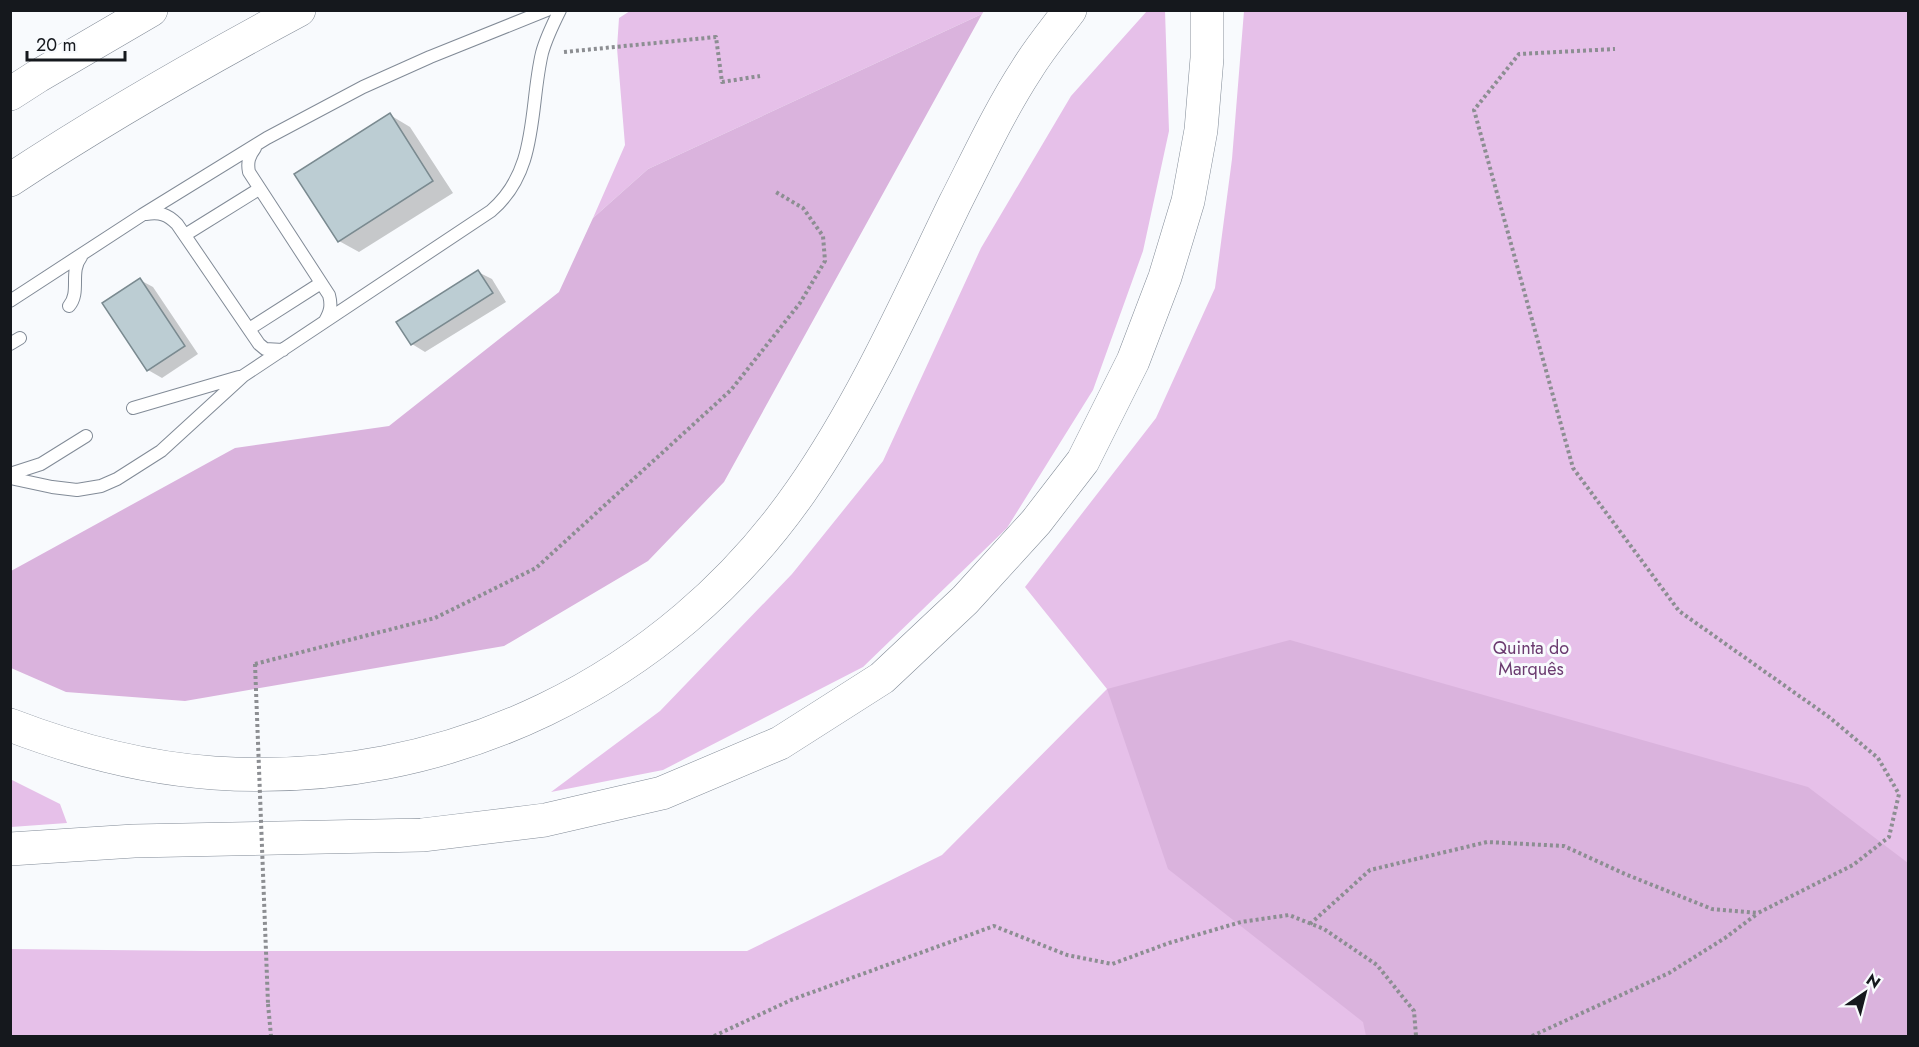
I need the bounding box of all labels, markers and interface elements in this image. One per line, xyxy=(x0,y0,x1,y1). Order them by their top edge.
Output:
scale bar xyxy=(27,24,124,62)
text: 20 m xyxy=(36,32,76,58)
park label: Quinta do Marquês xyxy=(1493,635,1569,682)
north arrow xyxy=(1835,963,1895,1023)
text: N xyxy=(1862,968,1885,994)

